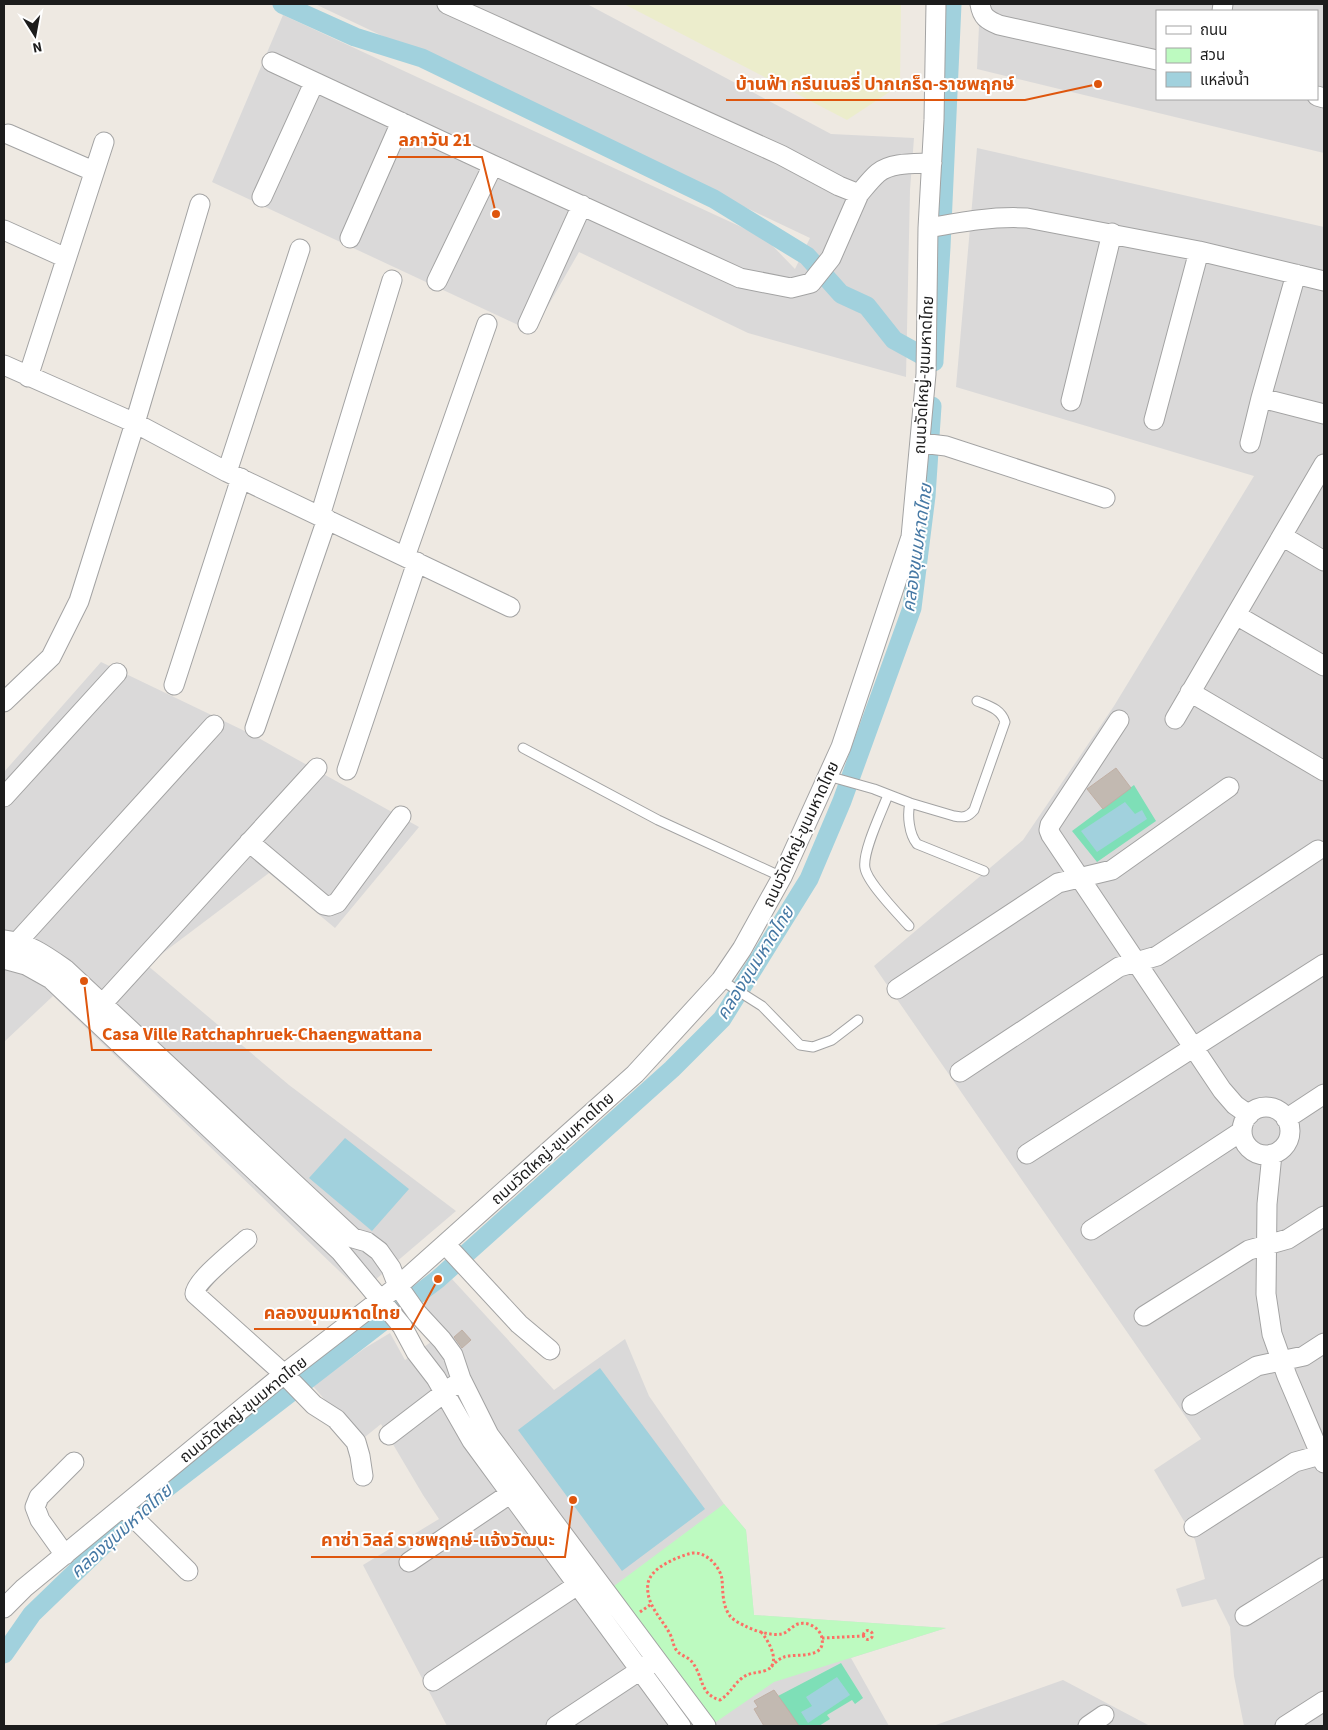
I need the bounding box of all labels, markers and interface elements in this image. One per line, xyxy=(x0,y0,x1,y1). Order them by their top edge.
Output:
north arrow xyxy=(10,10,60,60)
legend xyxy=(1156,10,1318,100)
text: ถนน xyxy=(1200,20,1227,41)
text: N xyxy=(31,36,44,57)
text: สวน xyxy=(1200,45,1225,66)
callout: บ้านฟ้า กรีนเนอรี่ ปากเกร็ด-ราชพฤกษ์ xyxy=(726,67,1025,100)
text: แหล่งน้ำ xyxy=(1200,69,1249,91)
text: บ้านฟ้า กรีนเนอรี่ ปากเกร็ด-ราชพฤกษ์ xyxy=(736,71,1014,97)
callout: ลภาวัน 21 xyxy=(388,124,482,157)
text: ลภาวัน 21 xyxy=(398,128,472,153)
street label: ถนนวัดใหญ่-ขุนมหาดไทย xyxy=(909,295,939,455)
water label: คลองขุนมหาดไทย xyxy=(896,481,939,614)
street label: ถนนวัดใหญ่-ขุนมหาดไทย xyxy=(757,758,844,911)
water label: คลองขุนมหาดไทย xyxy=(711,901,801,1025)
callout: Casa Ville Ratchaphruek-Chaengwattana xyxy=(92,1017,432,1050)
text: Casa Ville Ratchaphruek-Chaengwattana xyxy=(102,1022,422,1047)
street label: ถนนวัดใหญ่-ขุนมหาดไทย xyxy=(486,1087,619,1210)
callout: คลองขุนมหาดไทย xyxy=(254,1296,411,1329)
text: คลองขุนมหาดไทย xyxy=(264,1301,400,1326)
street label: ถนนวัดใหญ่-ขุนมหาดไทย xyxy=(175,1351,312,1468)
water label: คลองขุนมหาดไทย xyxy=(65,1478,179,1584)
callout: คาซ่า วิลล์ ราชพฤกษ์-แจ้งวัฒนะ xyxy=(311,1524,565,1557)
text: คาซ่า วิลล์ ราชพฤกษ์-แจ้งวัฒนะ xyxy=(321,1528,555,1553)

